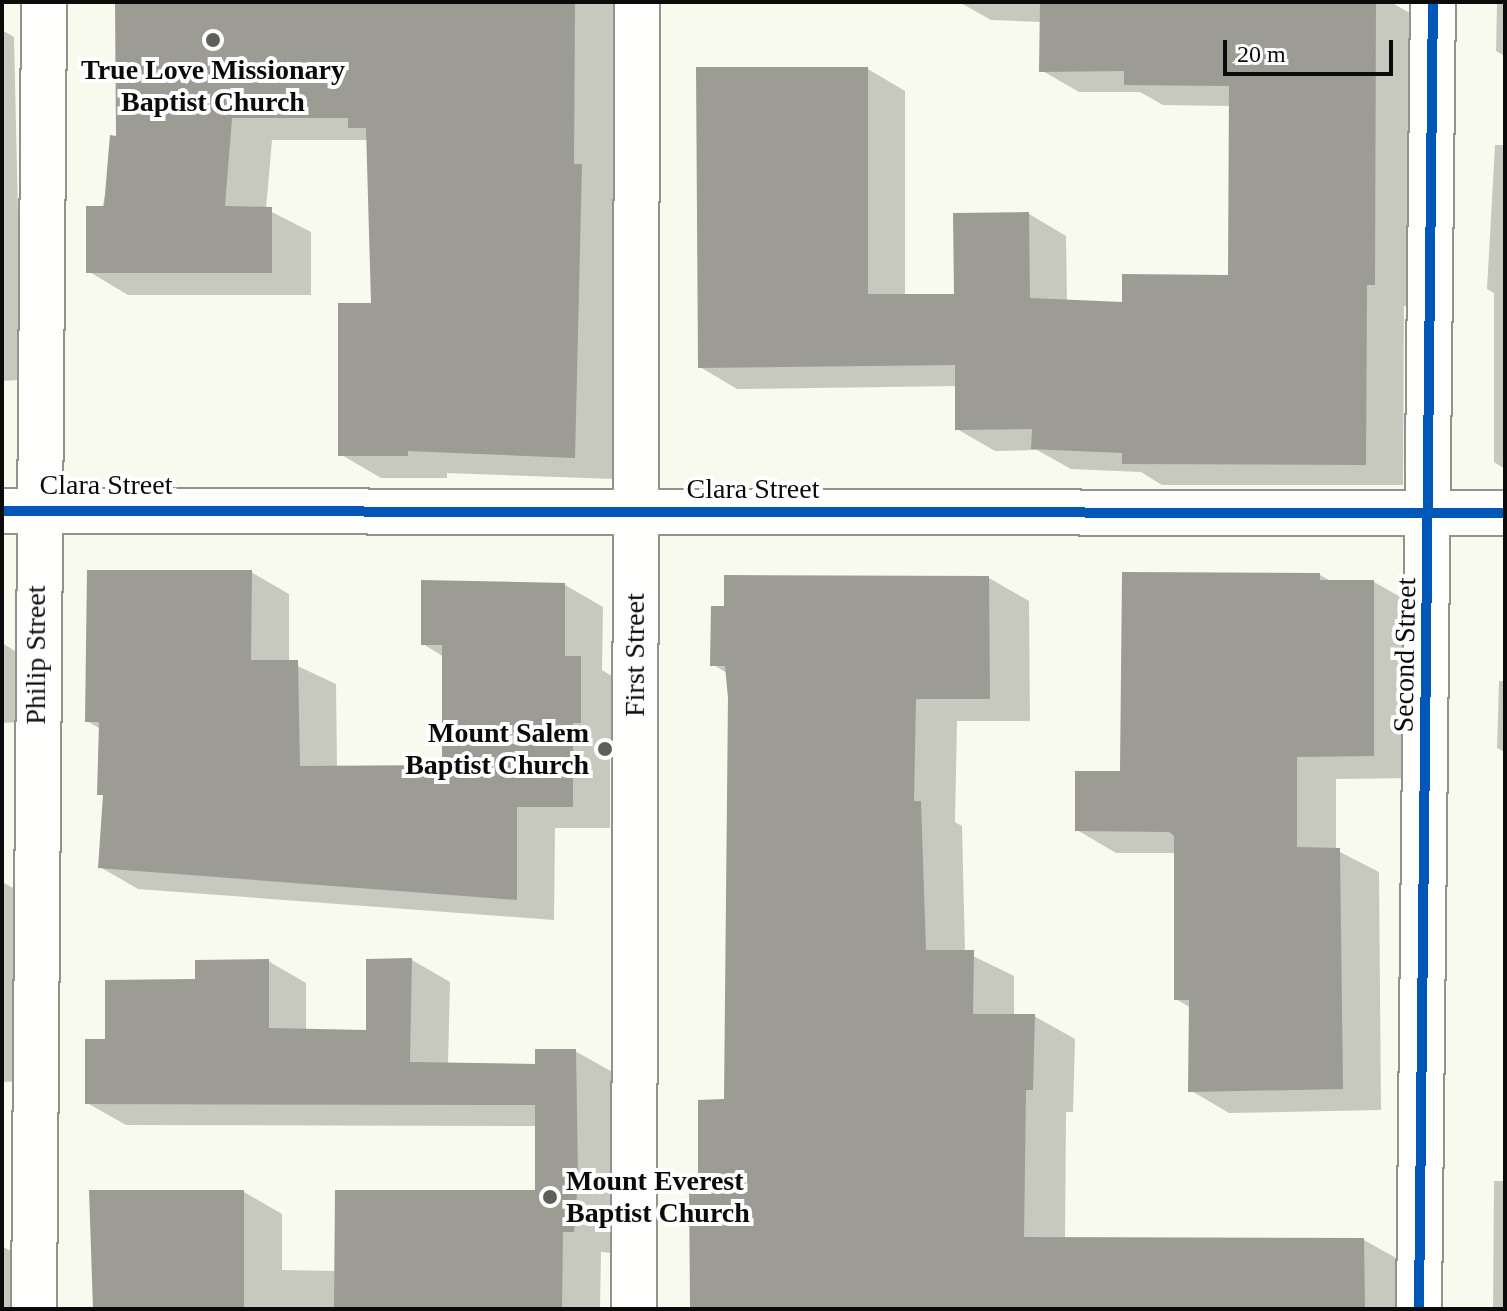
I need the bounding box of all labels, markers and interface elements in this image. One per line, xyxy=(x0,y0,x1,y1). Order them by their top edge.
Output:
scale bar xyxy=(1227,24,1397,74)
marker: True Love Missionary Baptist Church xyxy=(204,31,222,49)
text: 20 m xyxy=(1237,41,1286,67)
place label: True Love Missionary Baptist Church xyxy=(81,53,345,119)
street label: Clara Street xyxy=(40,468,172,502)
street label: Clara Street xyxy=(687,472,819,506)
street label: Second Street xyxy=(1387,577,1423,733)
street label: Philip Street xyxy=(19,585,53,725)
street label: First Street xyxy=(618,593,652,717)
place label: Mount Salem Baptist Church xyxy=(405,716,589,782)
marker: Mount Salem Baptist Church xyxy=(596,740,614,758)
place label: Mount Everest Baptist Church xyxy=(566,1164,750,1230)
marker: Mount Everest Baptist Church xyxy=(541,1188,559,1206)

